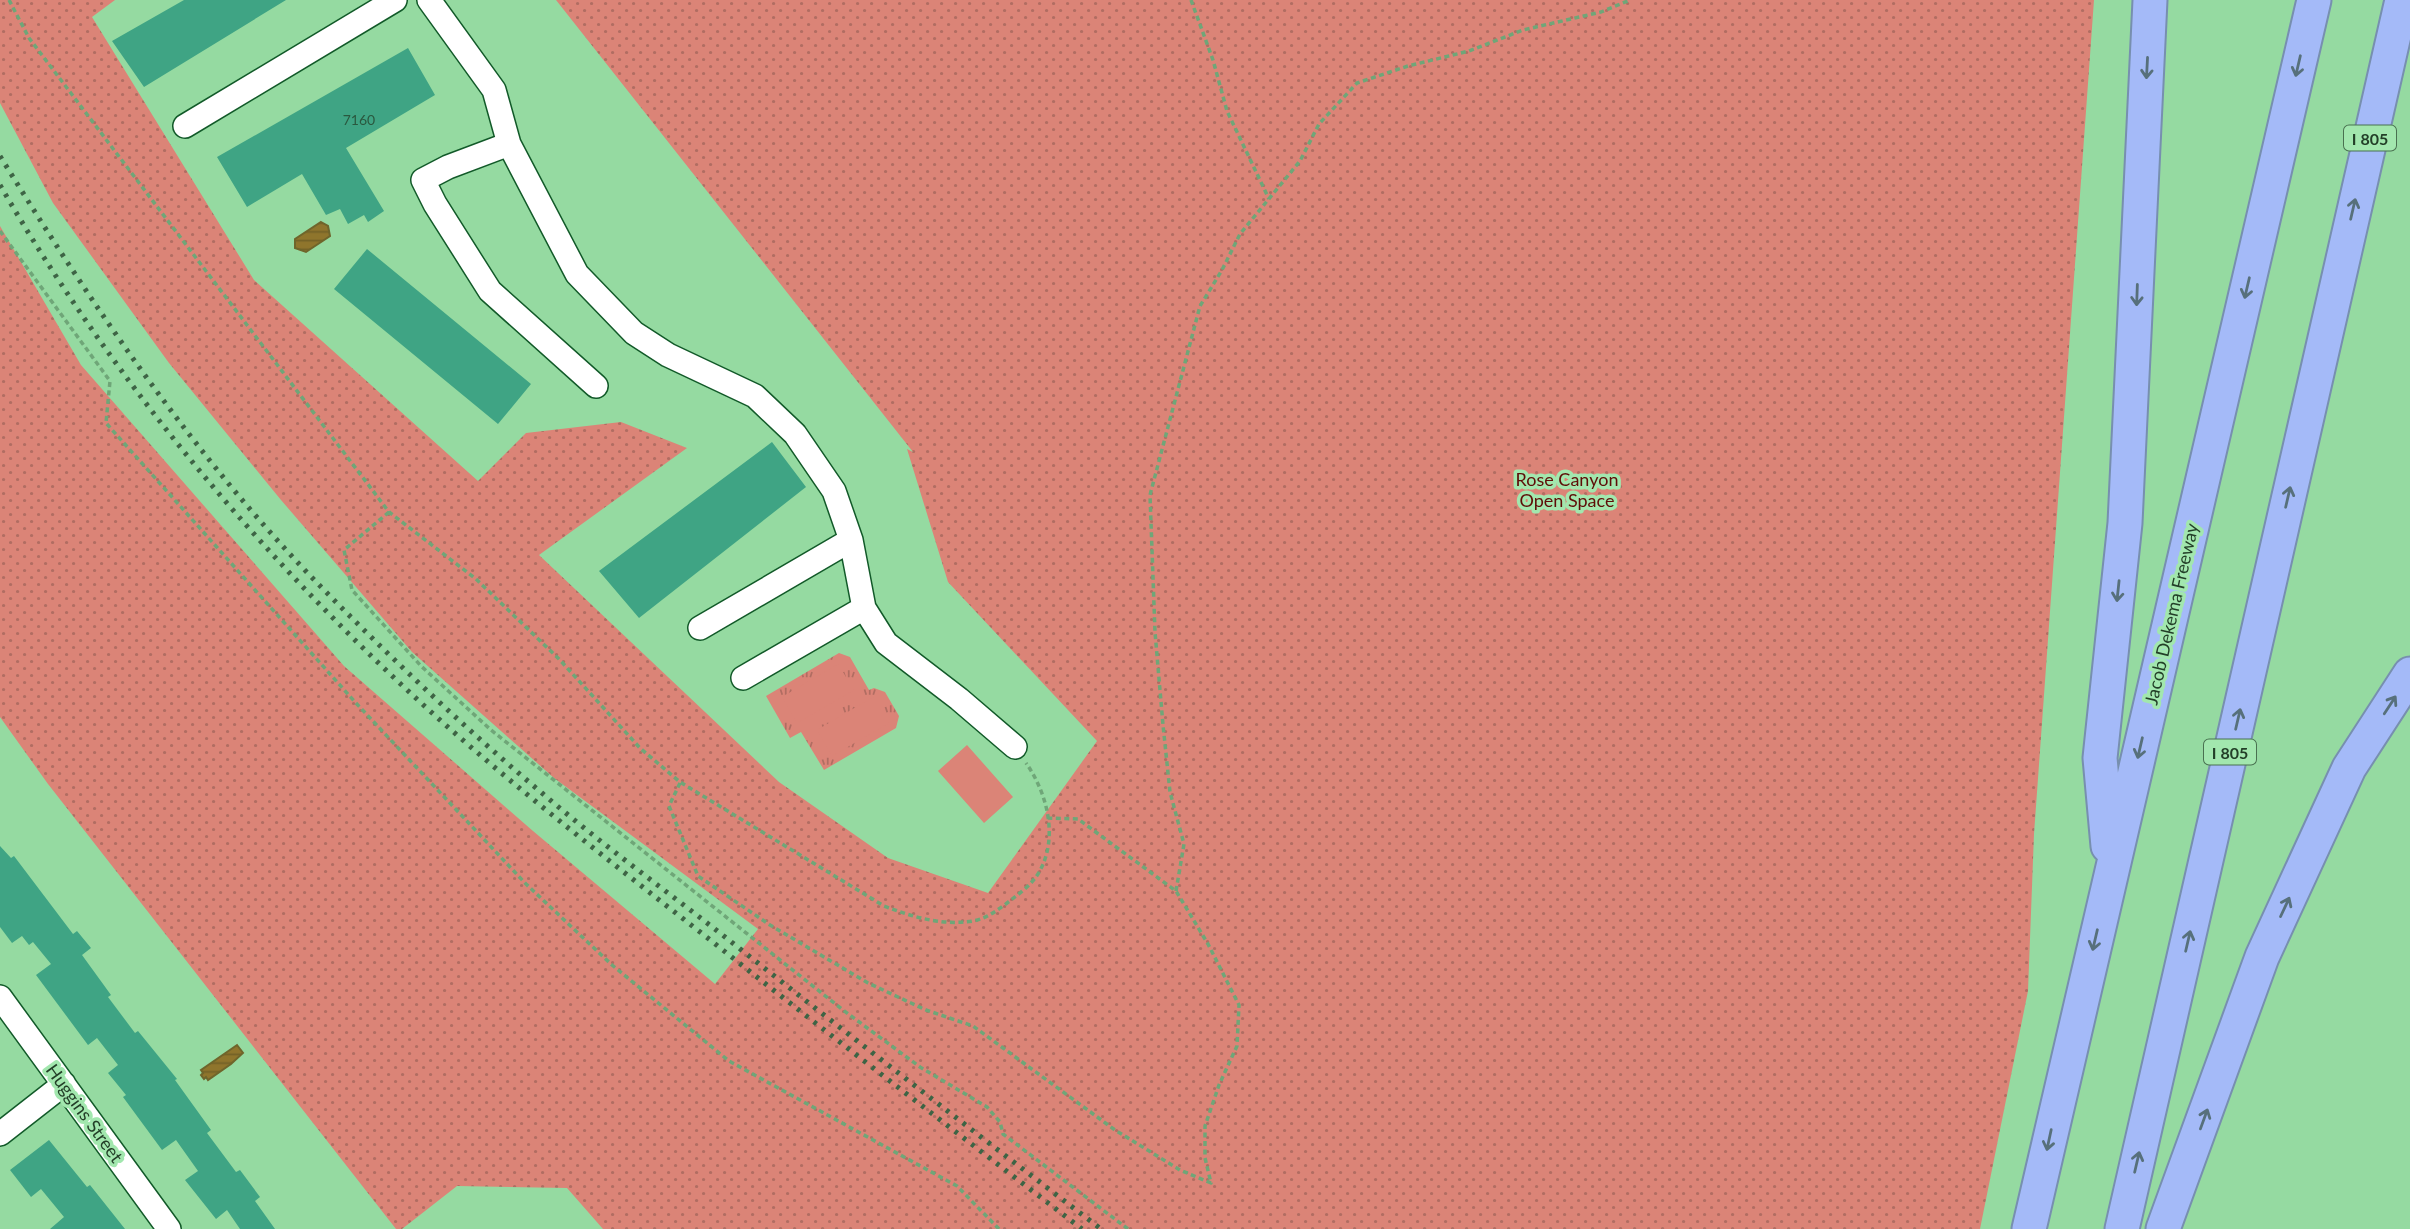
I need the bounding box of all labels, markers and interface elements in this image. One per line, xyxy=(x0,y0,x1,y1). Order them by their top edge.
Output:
one-way arrow xyxy=(2291,55,2304,77)
one-way arrow xyxy=(2141,56,2154,79)
house number: 7160 xyxy=(343,111,375,128)
road number: I 805 xyxy=(2344,126,2396,150)
one-way arrow xyxy=(2347,198,2361,221)
one-way arrow xyxy=(2239,276,2253,299)
one-way arrow xyxy=(2131,284,2144,307)
park label: Rose Canyon Open Space xyxy=(1516,468,1618,511)
one-way arrow xyxy=(2282,486,2295,509)
street label: Jacob Dekema Freeway xyxy=(2139,520,2203,707)
one-way arrow xyxy=(2111,580,2124,602)
one-way arrow xyxy=(2382,696,2397,715)
one-way arrow xyxy=(2231,708,2245,731)
one-way arrow xyxy=(2132,736,2146,759)
road number: I 805 xyxy=(2204,740,2256,764)
one-way arrow xyxy=(2279,897,2292,918)
one-way arrow xyxy=(2088,928,2101,951)
one-way arrow xyxy=(2182,930,2195,952)
street label: Huggins Street xyxy=(42,1059,128,1167)
one-way arrow xyxy=(2199,1109,2211,1131)
one-way arrow xyxy=(2042,1128,2055,1151)
one-way arrow xyxy=(2131,1151,2145,1174)

